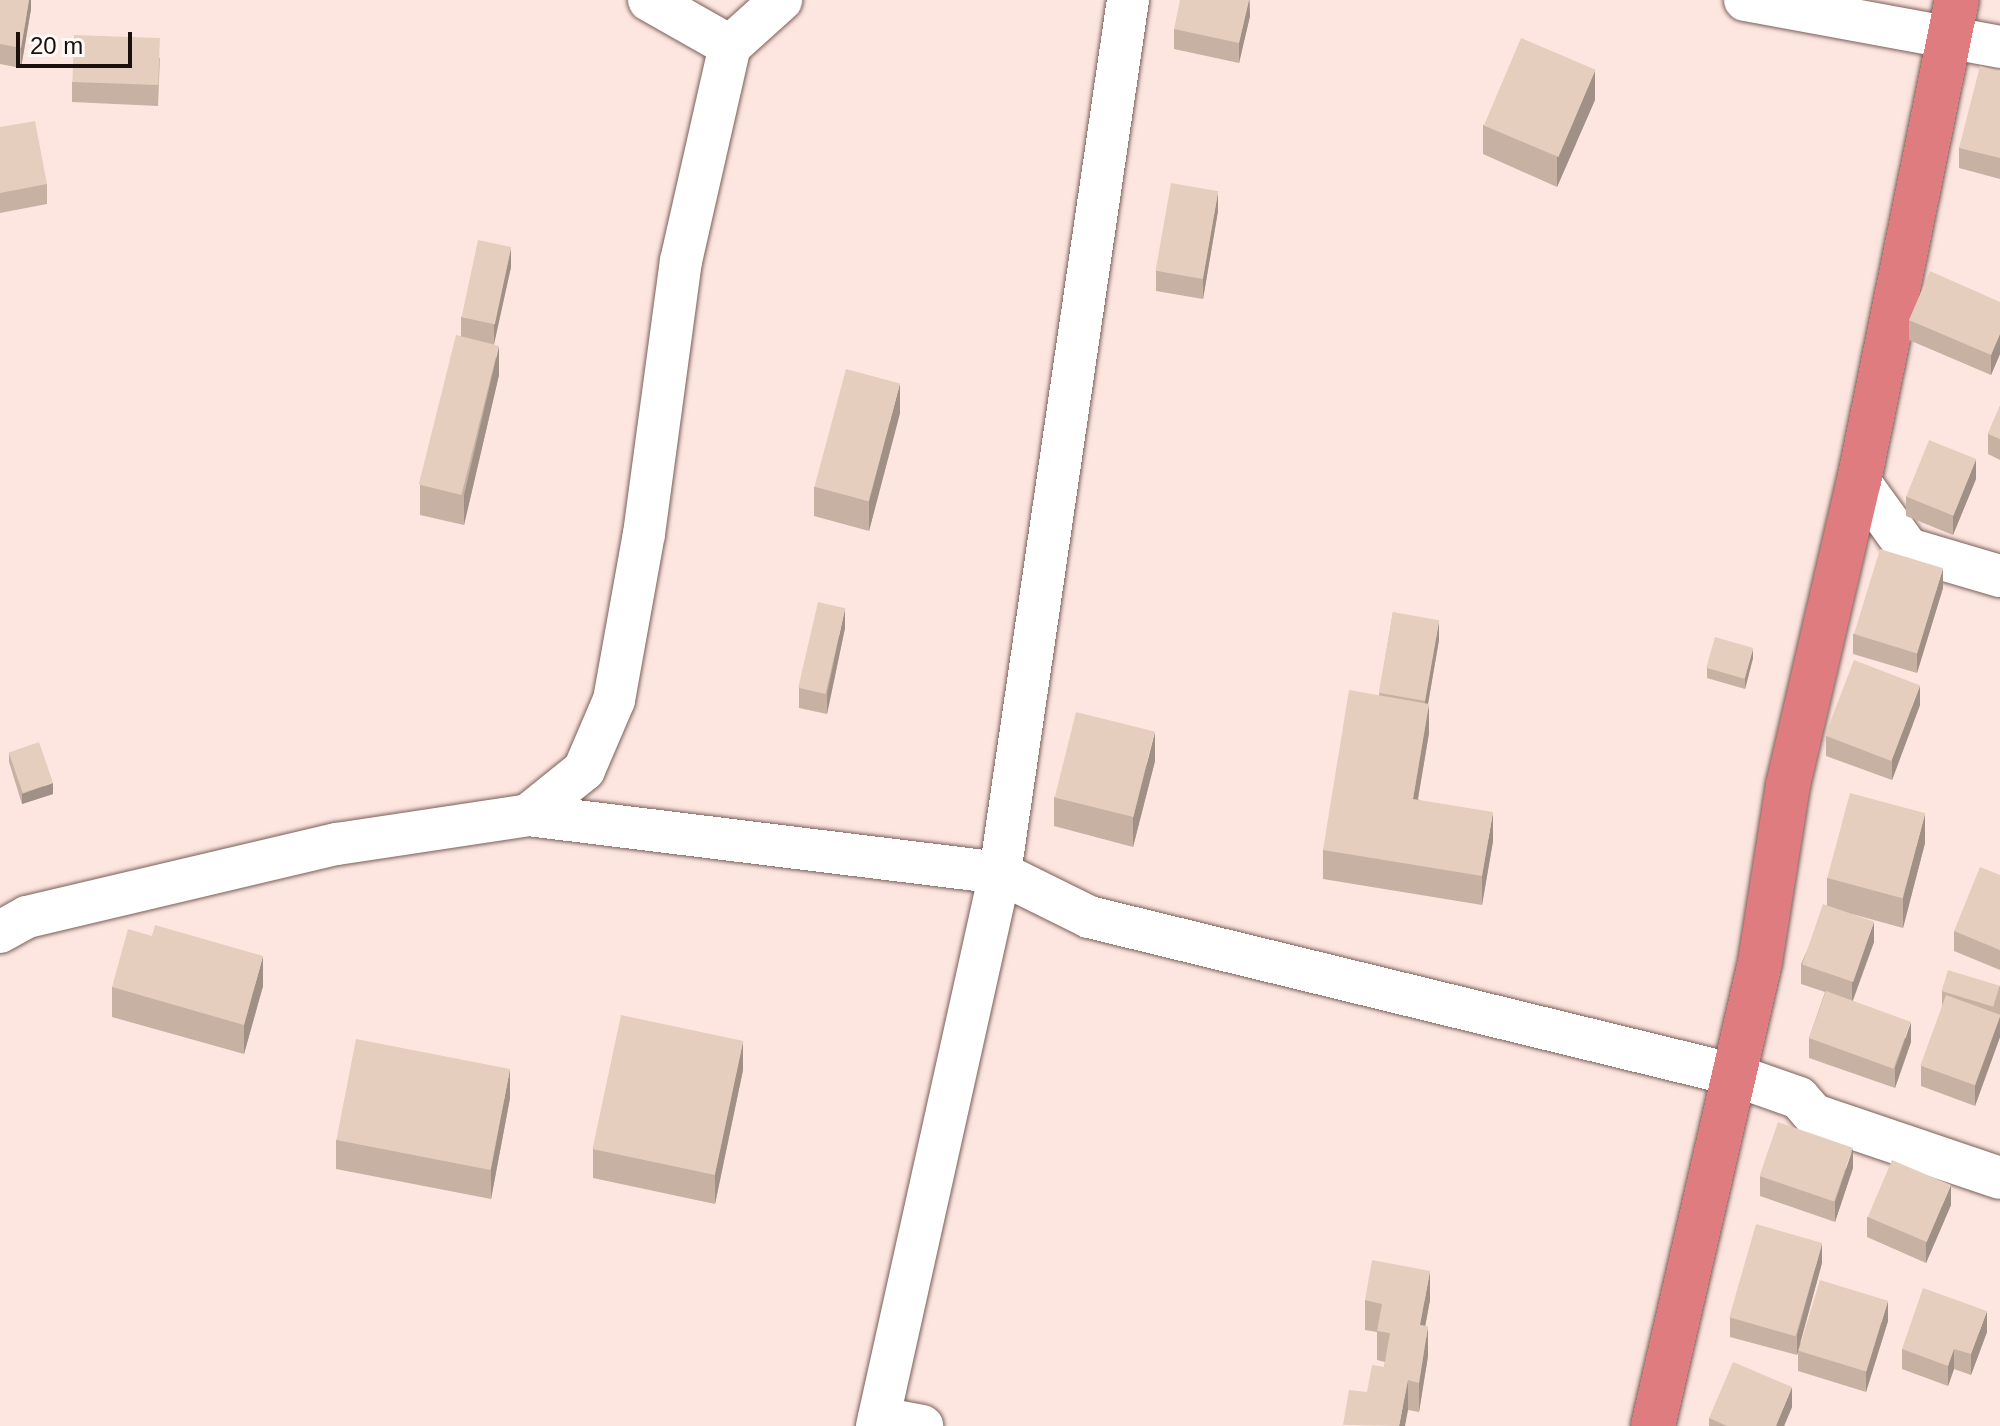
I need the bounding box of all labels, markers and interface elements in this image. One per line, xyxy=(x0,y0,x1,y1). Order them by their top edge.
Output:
scale bar xyxy=(20,16,136,66)
text: 20 m xyxy=(30,32,83,59)

